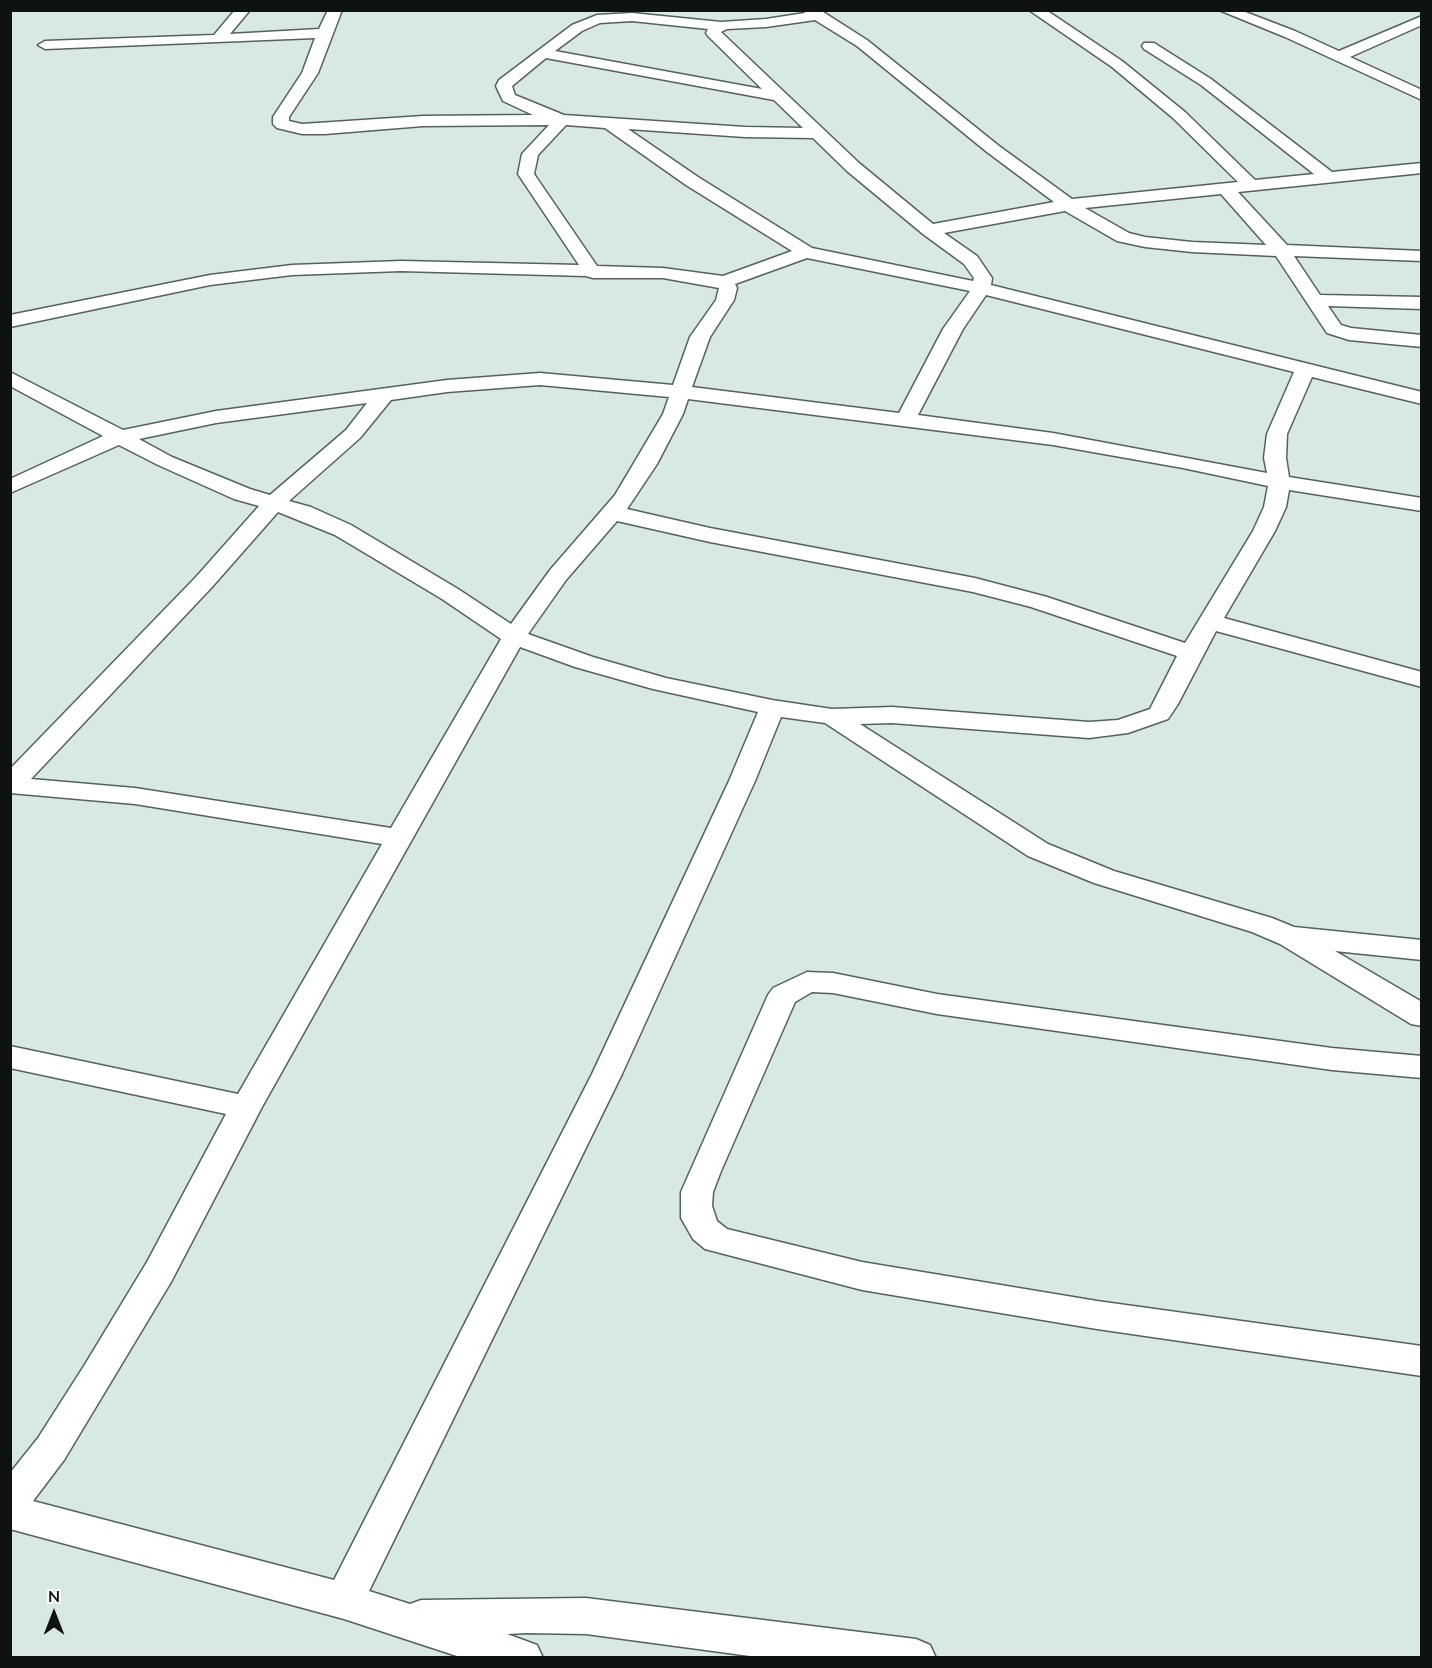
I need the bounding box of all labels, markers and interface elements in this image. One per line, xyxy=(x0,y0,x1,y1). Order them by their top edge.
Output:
north arrow xyxy=(24,1584,84,1644)
text: N xyxy=(48,1586,60,1606)

